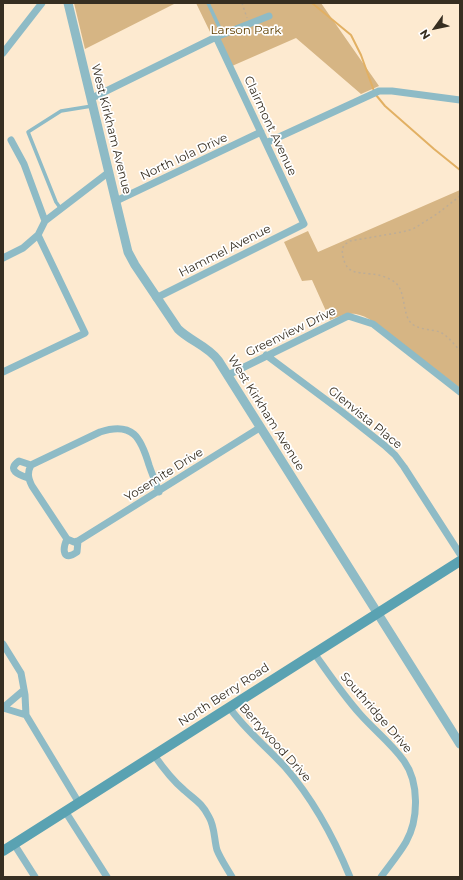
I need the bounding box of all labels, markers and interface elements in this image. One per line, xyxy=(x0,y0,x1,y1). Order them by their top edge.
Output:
north arrow xyxy=(415,8,455,48)
park label: Larson Park xyxy=(211,23,281,37)
text: N xyxy=(417,27,433,42)
street label: West Kirkham Avenue xyxy=(88,62,134,196)
street label: Clairmont Avenue xyxy=(241,74,299,178)
street label: North Iola Drive xyxy=(138,131,230,183)
street label: Hammel Avenue xyxy=(177,222,273,280)
street label: Greenview Drive xyxy=(244,304,338,360)
street label: West Kirkham Avenue xyxy=(224,352,308,474)
street label: Glenvista Place xyxy=(325,384,405,452)
street label: Yosemite Drive xyxy=(122,445,206,505)
street label: North Berry Road xyxy=(176,660,272,730)
street label: Southridge Drive xyxy=(337,670,415,756)
street label: Berrywood Drive xyxy=(236,701,314,785)

